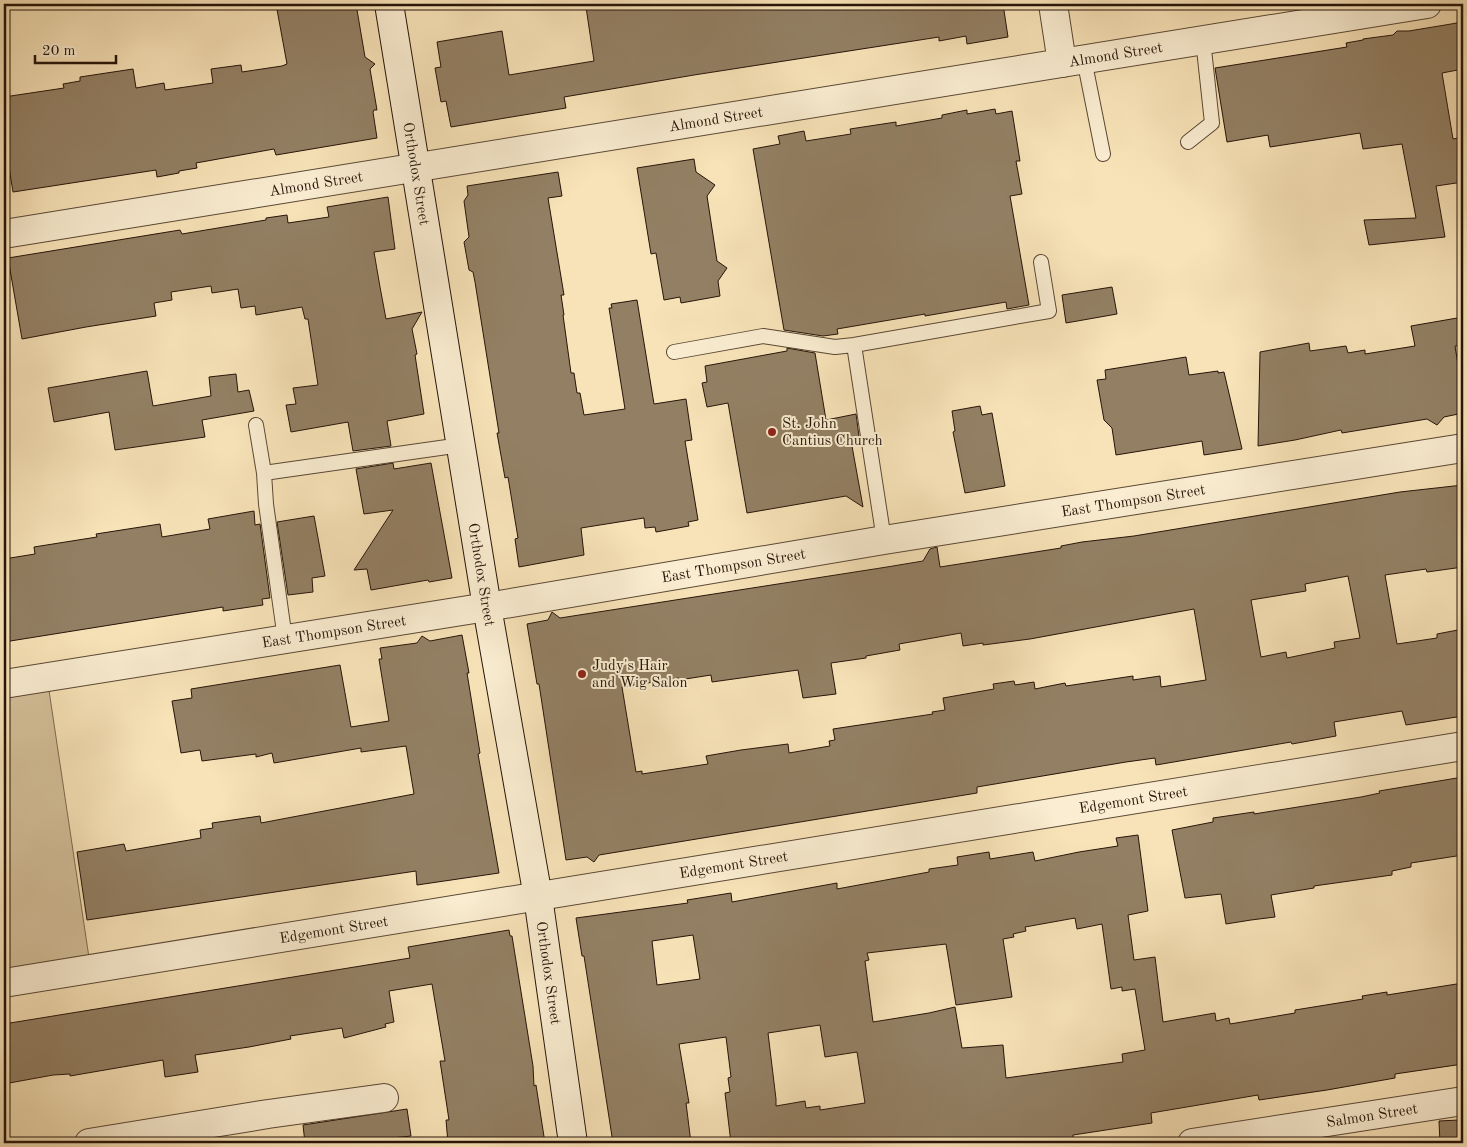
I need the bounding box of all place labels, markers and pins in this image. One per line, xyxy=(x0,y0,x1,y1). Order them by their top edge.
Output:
place label: St. John Cantius Church xyxy=(782,417,883,449)
marker: St. John Cantius Church xyxy=(766,426,778,438)
place label: Judy's Hair and Wig Salon xyxy=(592,659,688,691)
marker: Judy's Hair and Wig Salon xyxy=(576,668,588,680)

